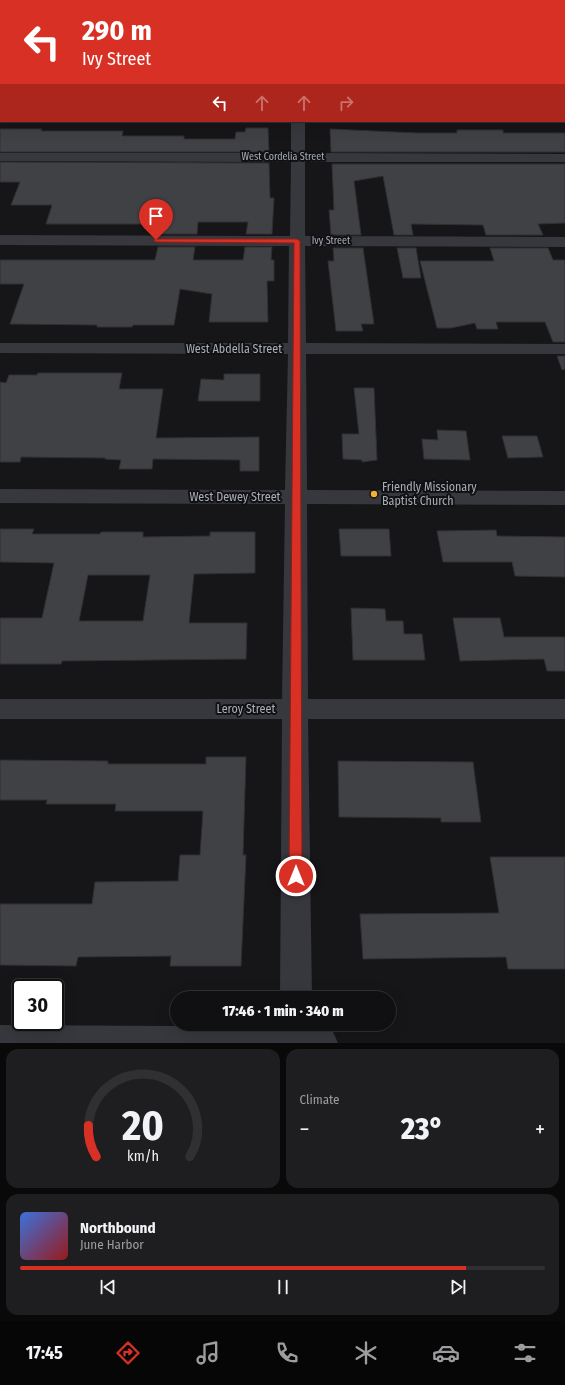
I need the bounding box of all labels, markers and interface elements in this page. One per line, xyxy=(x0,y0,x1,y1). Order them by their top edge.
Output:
text: 290 m xyxy=(82,14,152,47)
icon: left xyxy=(16,16,68,68)
text: Ivy Street xyxy=(82,48,151,70)
icon: left xyxy=(209,92,231,114)
icon: ahead xyxy=(251,92,273,114)
icon: ahead xyxy=(293,92,315,114)
icon: right xyxy=(335,92,357,114)
street label: West Cordelia Street xyxy=(242,151,325,163)
pin xyxy=(139,199,173,240)
icon: arrive xyxy=(145,205,167,227)
street label: Ivy Street xyxy=(312,235,351,247)
street label: West Abdella Street xyxy=(186,342,282,356)
place label: Friendly Missionary Baptist Church xyxy=(382,480,477,508)
marker: Friendly Missionary Baptist Church xyxy=(369,489,379,499)
street label: West Dewey Street xyxy=(190,490,281,504)
street label: Leroy Street xyxy=(217,702,275,716)
position arrow xyxy=(275,855,317,897)
speed limit sign: 30 xyxy=(12,979,64,1031)
text: 17:46 · 1 min · 340 m xyxy=(222,1002,344,1020)
text: Climate xyxy=(300,1092,340,1107)
text: 20 xyxy=(121,1100,164,1150)
text: 23° xyxy=(401,1111,443,1147)
text: − xyxy=(300,1116,309,1143)
text: + xyxy=(535,1116,545,1143)
text: km/h xyxy=(127,1147,159,1164)
text: Northbound xyxy=(80,1219,156,1237)
text: June Harbor xyxy=(80,1237,144,1252)
icon: previous xyxy=(97,1276,119,1298)
icon: pause xyxy=(272,1276,294,1298)
icon: next xyxy=(447,1276,469,1298)
icon: directions xyxy=(114,1339,142,1367)
icon: music xyxy=(194,1339,222,1367)
icon: phone xyxy=(273,1339,301,1367)
icon: climate xyxy=(352,1339,380,1367)
icon: car xyxy=(432,1339,460,1367)
icon: filters xyxy=(511,1339,539,1367)
text: 17:45 xyxy=(26,1342,63,1364)

